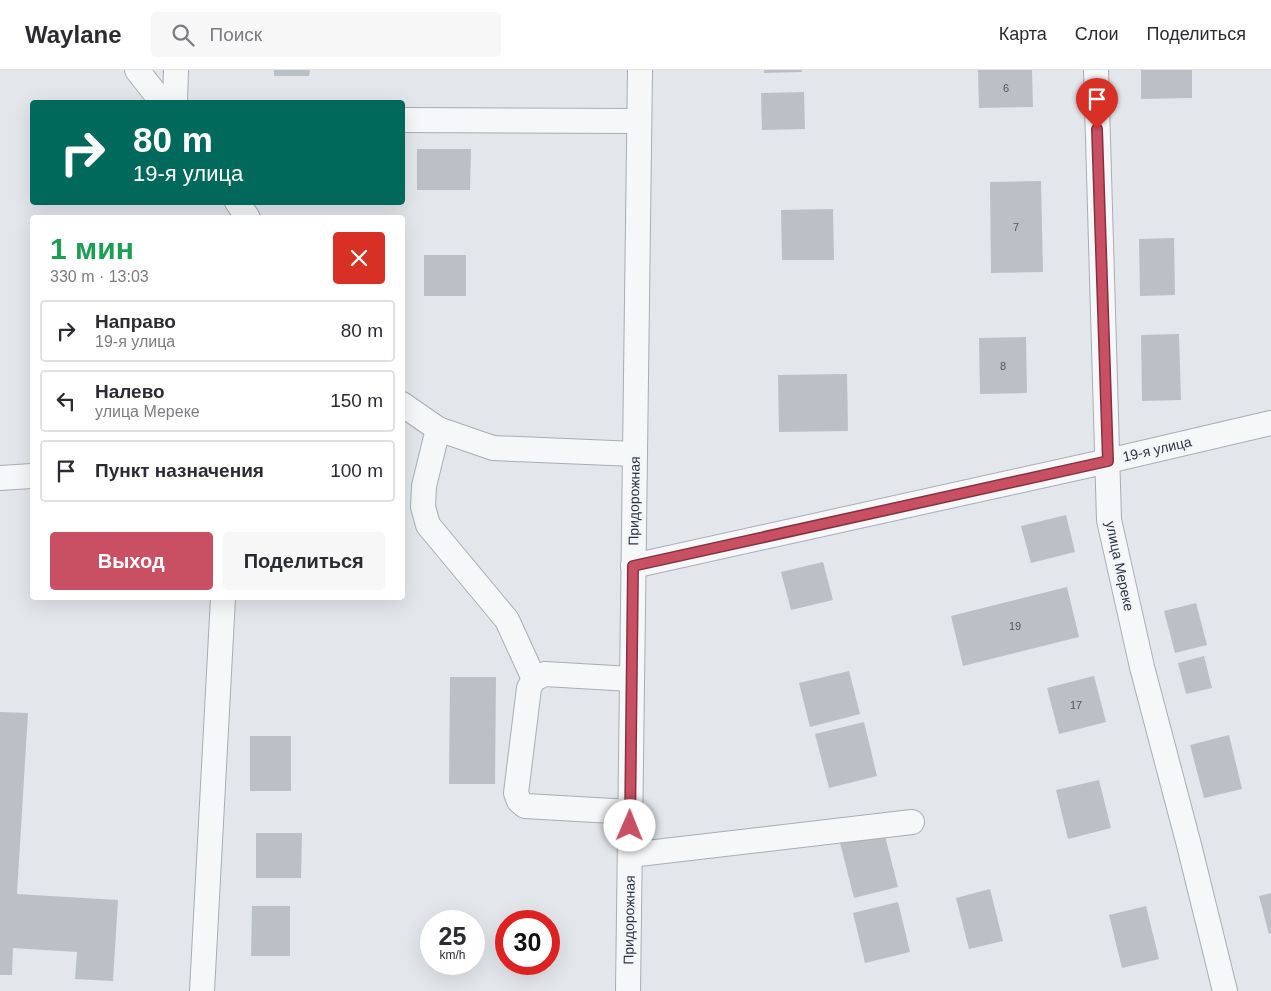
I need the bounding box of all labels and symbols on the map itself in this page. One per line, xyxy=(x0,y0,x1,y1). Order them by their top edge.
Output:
pin xyxy=(1076,78,1118,129)
house number: 6 xyxy=(1003,82,1009,94)
house number: 7 xyxy=(1013,221,1019,233)
house number: 8 xyxy=(1000,360,1006,372)
street label: 19-я улица xyxy=(1121,433,1193,465)
street label: Придорожная xyxy=(625,456,643,546)
street label: улица Мереке xyxy=(1103,520,1137,613)
house number: 19 xyxy=(1009,620,1021,632)
house number: 17 xyxy=(1070,699,1082,711)
position arrow xyxy=(603,799,655,851)
street label: Придорожная xyxy=(620,875,638,965)
speed limit sign: 30 xyxy=(495,910,560,975)

